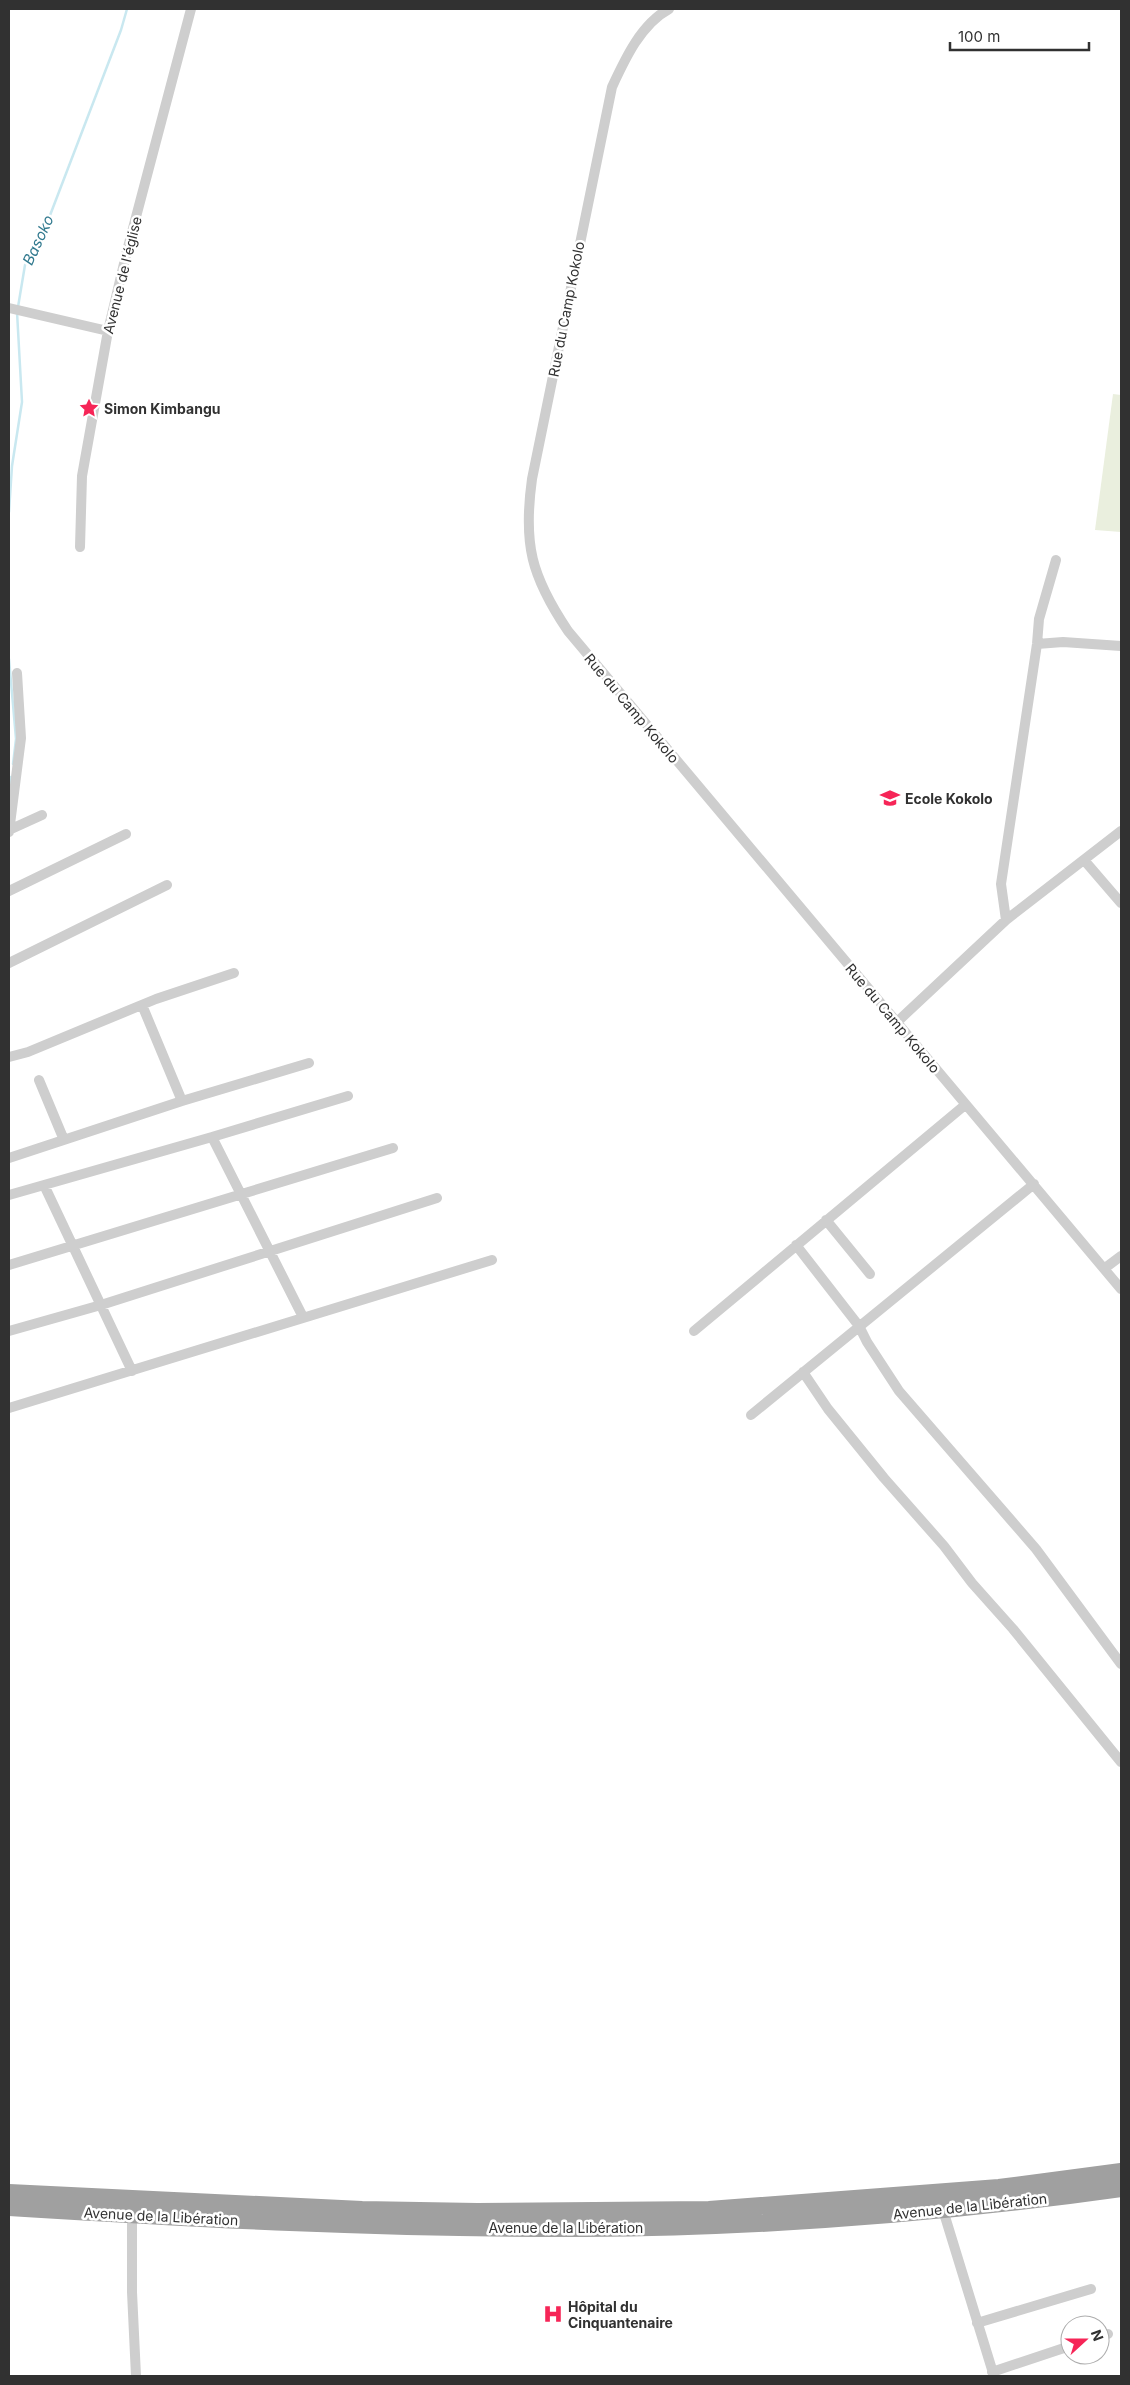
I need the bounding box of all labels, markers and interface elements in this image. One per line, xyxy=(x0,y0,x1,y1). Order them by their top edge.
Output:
scale bar xyxy=(950,20,1089,52)
text: 100 m xyxy=(958,27,1000,46)
water label: Basoko xyxy=(18,212,58,268)
street label: Avenue de l'église xyxy=(99,215,145,335)
street label: Rue du Camp Kokolo xyxy=(545,240,587,378)
place icon: Simon Kimbangu xyxy=(78,397,100,419)
place label: Simon Kimbangu xyxy=(104,400,220,417)
street label: Rue du Camp Kokolo xyxy=(581,650,683,766)
school or university icon: Ecole Kokolo xyxy=(879,787,901,809)
place label: Ecole Kokolo xyxy=(905,790,993,807)
street label: Rue du Camp Kokolo xyxy=(842,960,944,1076)
street label: Avenue de la Libération xyxy=(892,2189,1048,2223)
street label: Avenue de la Libération xyxy=(83,2203,239,2229)
street label: Avenue de la Libération xyxy=(489,2219,643,2236)
place label: Hôpital du Cinquantenaire xyxy=(568,2298,673,2331)
hospital icon: Hôpital du Cinquantenaire xyxy=(542,2303,564,2325)
north arrow xyxy=(1060,2315,1110,2365)
text: N xyxy=(1088,2327,1107,2343)

